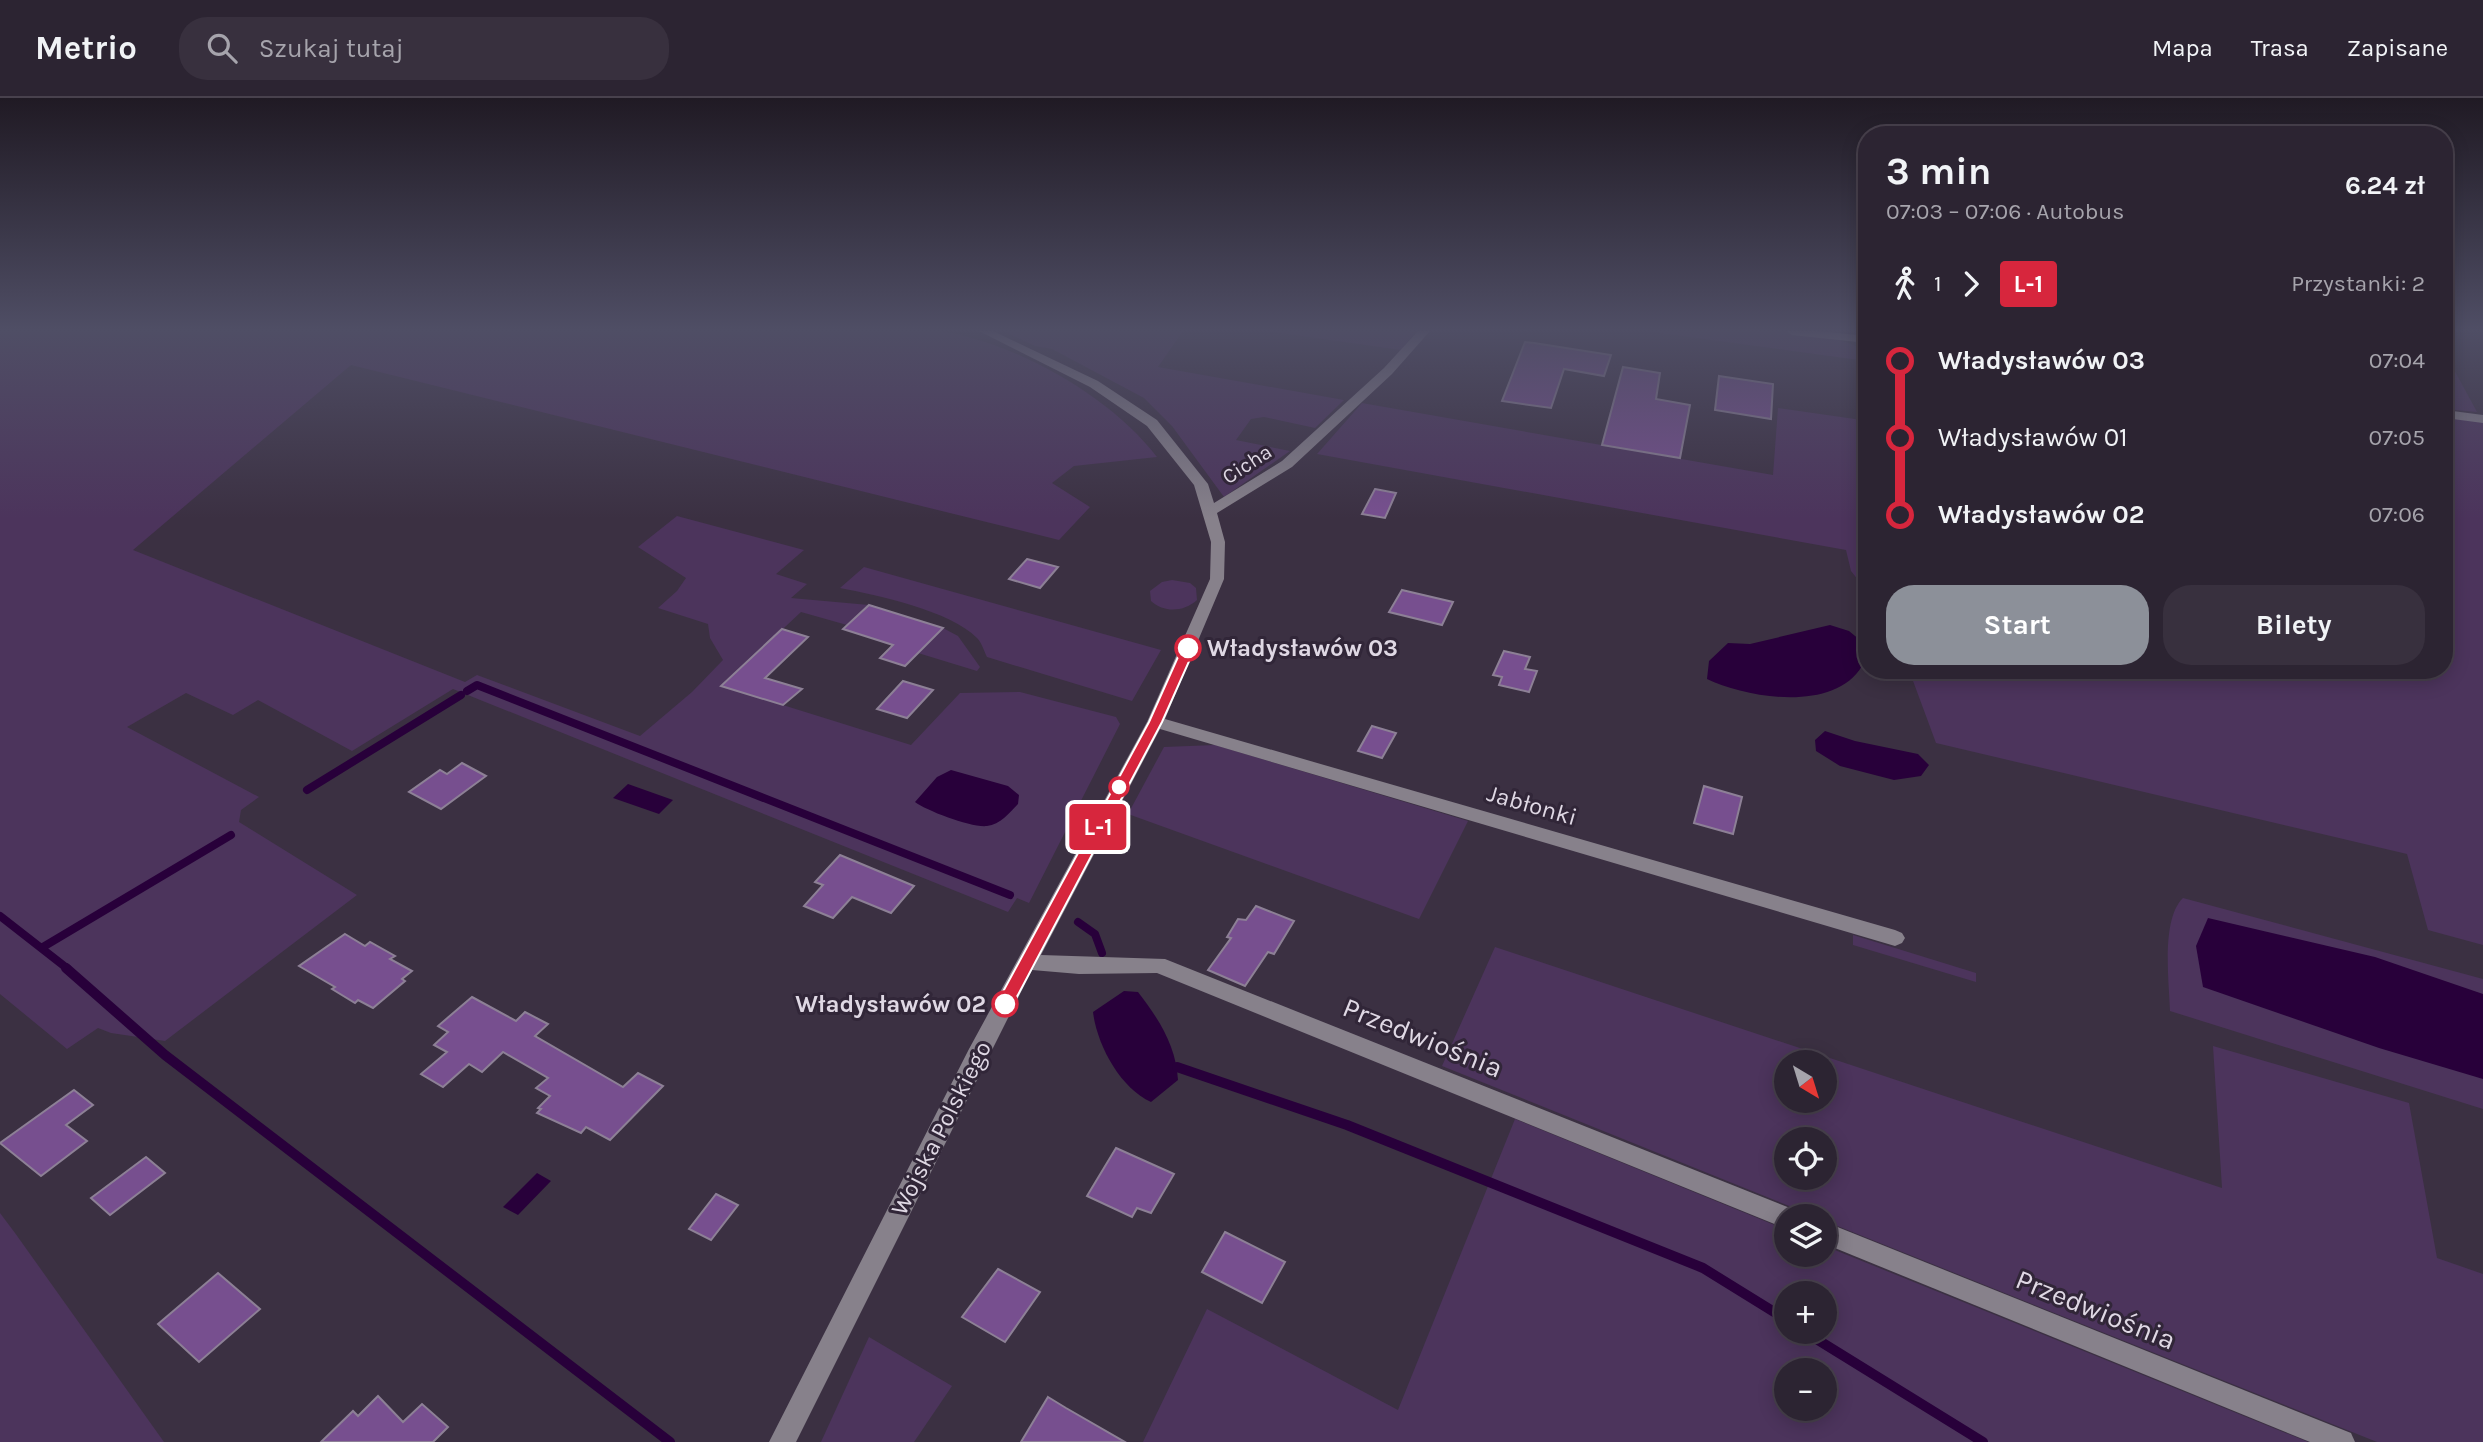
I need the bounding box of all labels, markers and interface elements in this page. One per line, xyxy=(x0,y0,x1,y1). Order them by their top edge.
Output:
search box xyxy=(179,17,669,80)
text: Metrio xyxy=(35,29,137,67)
icon: search xyxy=(203,29,241,67)
text: Szukaj tutaj xyxy=(259,33,404,64)
text: Mapa xyxy=(2152,34,2213,62)
text: Trasa xyxy=(2251,34,2309,62)
text: Zapisane xyxy=(2347,34,2448,62)
text: 3 min xyxy=(1886,149,1991,194)
text: 6.24 zł xyxy=(2345,170,2425,201)
text: 07:03 – 07:06 · Autobus xyxy=(1886,198,2124,225)
icon: walk xyxy=(1886,265,1924,303)
icon: forward xyxy=(1952,265,1990,303)
text: 1 xyxy=(1934,270,1942,297)
text: L-1 xyxy=(2014,270,2043,298)
text: Przystanki: 2 xyxy=(2291,270,2425,297)
text: Władysławów 03 xyxy=(1938,345,2145,376)
text: 07:04 xyxy=(2369,347,2425,374)
text: Władysławów 01 xyxy=(1938,422,2128,453)
text: 07:05 xyxy=(2369,424,2425,451)
street label: Cicha xyxy=(1218,439,1276,489)
text: Władysławów 02 xyxy=(1938,499,2145,530)
text: 07:06 xyxy=(2368,501,2425,528)
button: Start xyxy=(1886,585,2149,665)
button: Bilety xyxy=(2163,585,2425,665)
place label: Władysławów 03 xyxy=(1207,634,1398,662)
marker: Władysławów 03 xyxy=(1175,635,1201,661)
unlabelled marker xyxy=(1109,777,1129,797)
street label: Jabłonki xyxy=(1484,779,1580,831)
line badge: L-1 xyxy=(1058,804,1138,850)
text: L-1 xyxy=(1083,813,1113,841)
place label: Władysławów 02 xyxy=(795,990,986,1018)
street label: Przedwiośnia xyxy=(1338,990,1507,1084)
marker: Władysławów 02 xyxy=(992,991,1018,1017)
street label: Wojska Polskiego xyxy=(885,1036,997,1220)
north arrow xyxy=(1774,1050,1838,1113)
map controls xyxy=(1774,1050,1837,1421)
button: locate xyxy=(1774,1127,1837,1190)
button: layers xyxy=(1774,1204,1837,1267)
street label: Przedwiośnia xyxy=(2011,1262,2180,1356)
button: + xyxy=(1774,1281,1837,1344)
button: − xyxy=(1774,1358,1837,1421)

